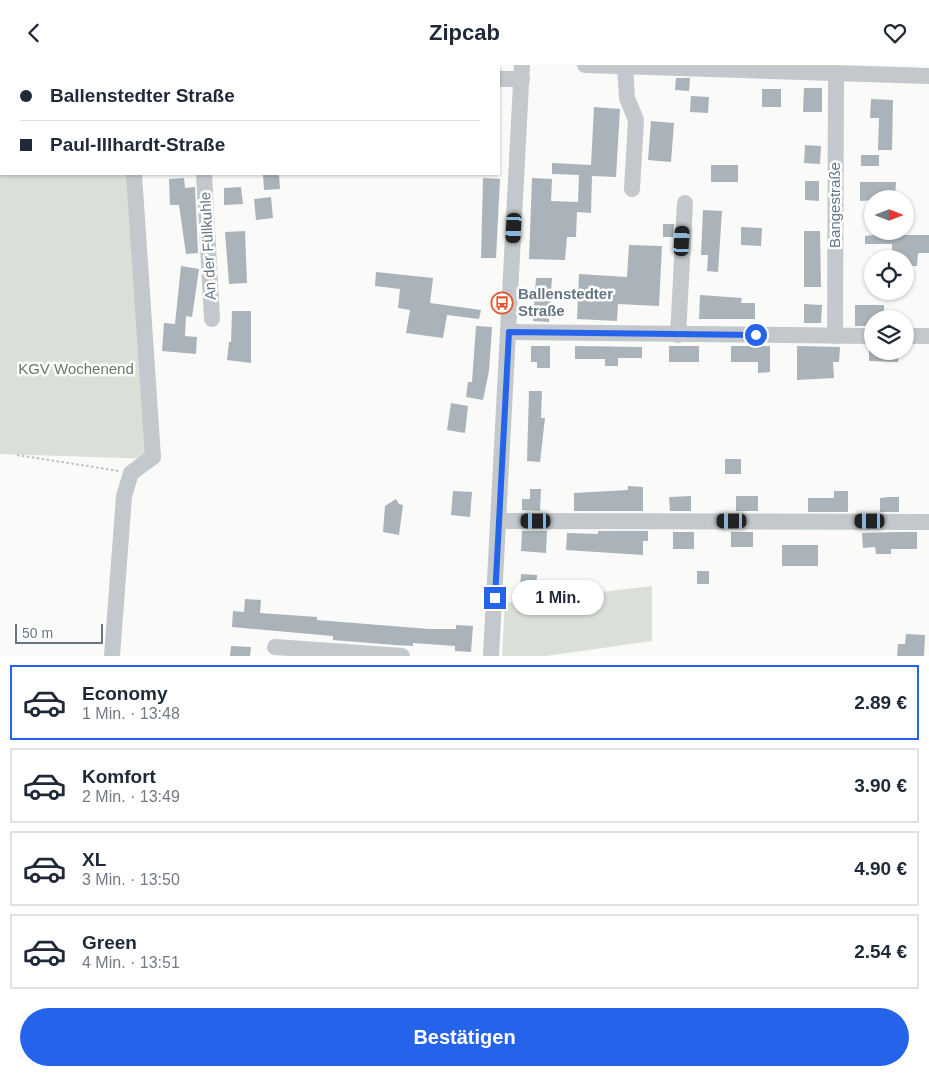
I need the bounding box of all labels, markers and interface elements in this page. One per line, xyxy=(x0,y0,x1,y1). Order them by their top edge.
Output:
icon: back xyxy=(20,19,48,47)
icon: heart xyxy=(881,19,909,47)
text: Zipcab xyxy=(429,20,500,45)
text: Ballenstedter Straße xyxy=(50,85,235,106)
text: Paul-Illhardt-Straße xyxy=(50,134,225,155)
street label: Bangestraße xyxy=(826,162,843,248)
north arrow xyxy=(864,190,914,240)
map controls xyxy=(864,190,914,360)
street label: An der Füllkuhle xyxy=(196,191,219,301)
car xyxy=(505,213,522,243)
car xyxy=(673,226,690,256)
button: locate xyxy=(864,250,914,300)
place label: Ballenstedter Straße xyxy=(518,285,613,319)
bus stop icon: Ballenstedter Straße xyxy=(490,291,514,315)
button: layers xyxy=(864,310,914,360)
route start xyxy=(745,324,767,346)
park label: KGV Wochenend xyxy=(18,360,134,377)
car xyxy=(521,514,551,529)
car xyxy=(717,514,747,529)
car xyxy=(855,514,885,529)
callout: 1 Min. xyxy=(512,581,605,615)
route end xyxy=(484,587,506,609)
text: 1 Min. xyxy=(535,589,581,606)
scale bar xyxy=(15,621,102,644)
text: 50 m xyxy=(22,625,53,641)
icon: car xyxy=(22,680,67,725)
text: Economy xyxy=(82,683,168,704)
text: 2.89 € xyxy=(854,692,907,713)
text: 1 Min. · 13:48 xyxy=(82,705,180,722)
icon: car xyxy=(22,763,67,808)
text: Komfort xyxy=(82,766,156,787)
text: 3.90 € xyxy=(854,775,907,796)
text: 2 Min. · 13:49 xyxy=(82,788,180,805)
icon: car xyxy=(22,846,67,891)
text: XL xyxy=(82,849,106,870)
text: 4.90 € xyxy=(854,858,907,879)
text: 3 Min. · 13:50 xyxy=(82,871,180,888)
icon: car xyxy=(22,929,67,974)
text: Green xyxy=(82,932,137,953)
text: 2.54 € xyxy=(854,941,907,962)
text: 4 Min. · 13:51 xyxy=(82,954,180,971)
button: Bestätigen xyxy=(20,1008,909,1066)

